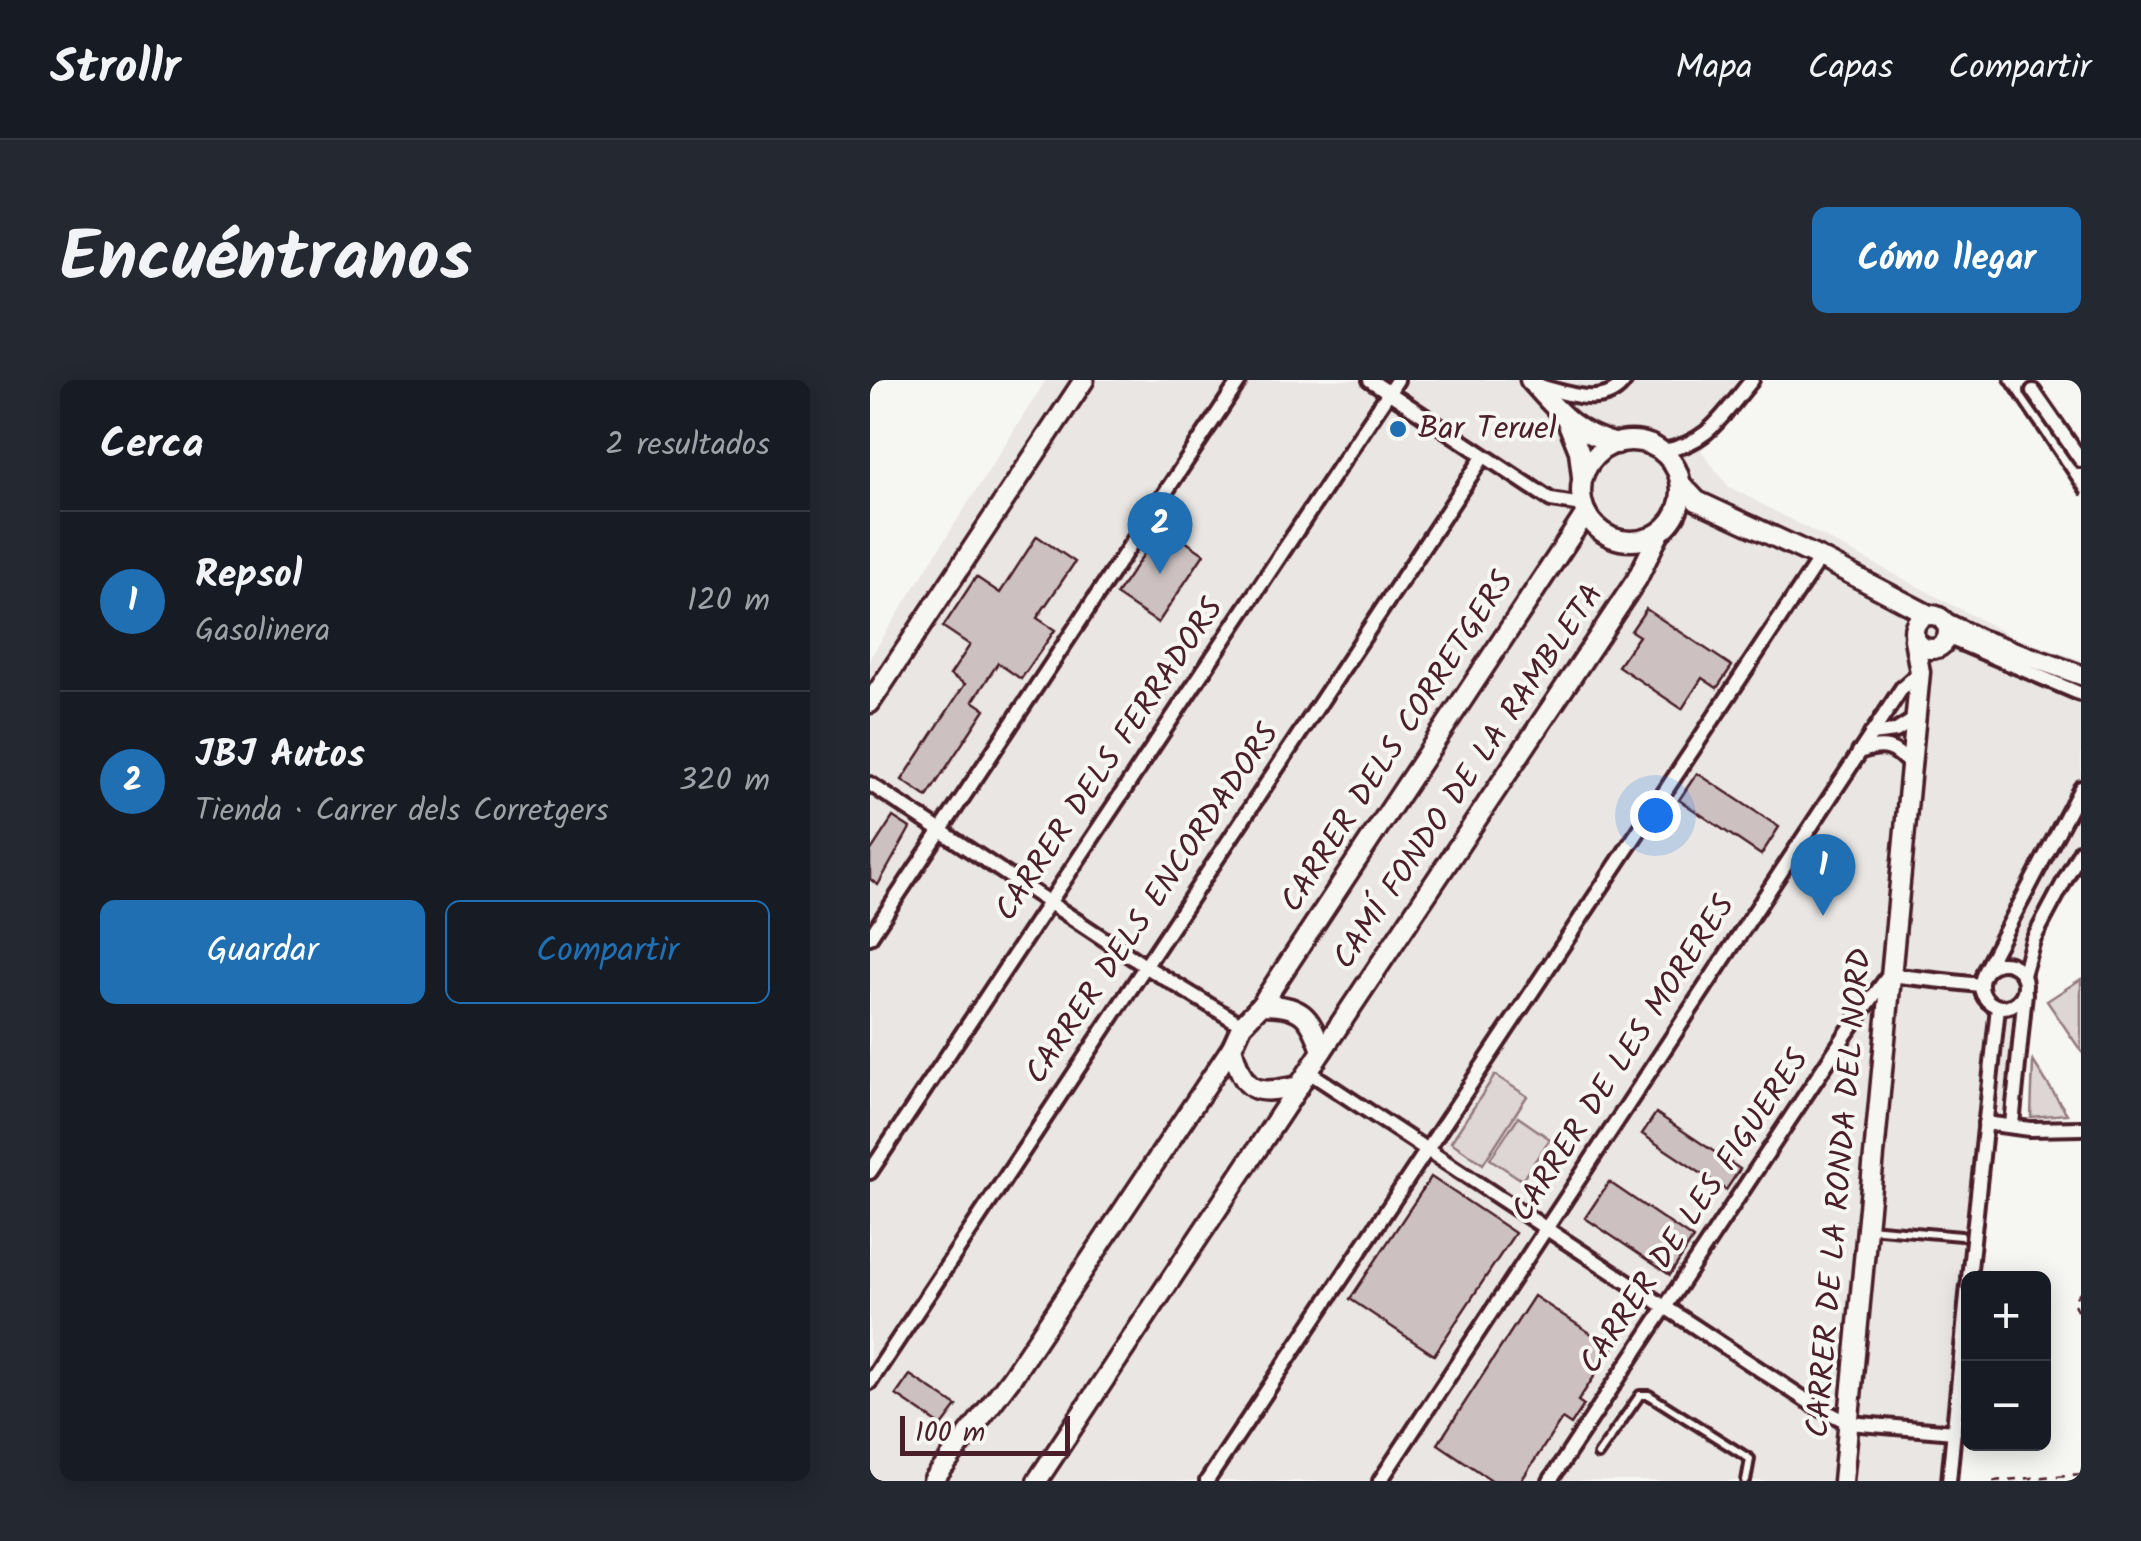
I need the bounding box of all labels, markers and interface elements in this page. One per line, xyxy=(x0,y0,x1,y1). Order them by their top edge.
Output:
text: Strollr xyxy=(50,31,180,107)
text: Mapa xyxy=(1676,41,1753,97)
text: Capas xyxy=(1808,41,1893,97)
text: Compartir xyxy=(1948,41,2091,97)
text: Encuéntranos xyxy=(60,205,472,316)
button: Cómo llegar xyxy=(1812,207,2081,313)
place label: Bar Teruel xyxy=(1418,404,1557,455)
text: Cerca xyxy=(100,412,204,479)
marker: Bar Teruel xyxy=(1387,418,1409,440)
text: 2 resultados xyxy=(605,420,770,471)
pin: 2 xyxy=(1128,491,1192,574)
text: Repsol xyxy=(195,546,302,606)
street label: CARRER DELS CORRETGERS xyxy=(1268,561,1528,923)
street label: CAMÍ FONDO DE LA RAMBLETA xyxy=(1320,574,1618,980)
text: 1 xyxy=(128,576,137,627)
text: 120 m xyxy=(687,576,770,627)
street label: CARRER DELS FERRADORS xyxy=(982,588,1238,932)
text: Gasolinera xyxy=(195,606,330,657)
street label: CARRER DELS ENCORDADORS xyxy=(1013,713,1293,1095)
text: JBJ Autos xyxy=(195,726,365,786)
text: 2 xyxy=(123,756,142,807)
text: 320 m xyxy=(679,756,770,807)
text: Tienda · Carrer dels Corretgers xyxy=(195,786,609,837)
your location xyxy=(1630,790,1681,841)
pin: 1 xyxy=(1790,834,1856,916)
street label: CARRER DE LES MORERES xyxy=(1499,885,1749,1233)
button: Guardar xyxy=(100,900,425,1004)
button: Compartir xyxy=(445,900,770,1004)
street label: CARRER DE LA RONDA DEL NORD xyxy=(1793,946,1887,1440)
street label: CARRER DE LES FIGUERES xyxy=(1567,1039,1823,1385)
map controls xyxy=(1961,1271,2051,1451)
button: + xyxy=(1961,1271,2051,1361)
button: − xyxy=(1961,1361,2051,1451)
scale bar xyxy=(900,1411,1070,1456)
text: 100 m xyxy=(915,1411,985,1456)

